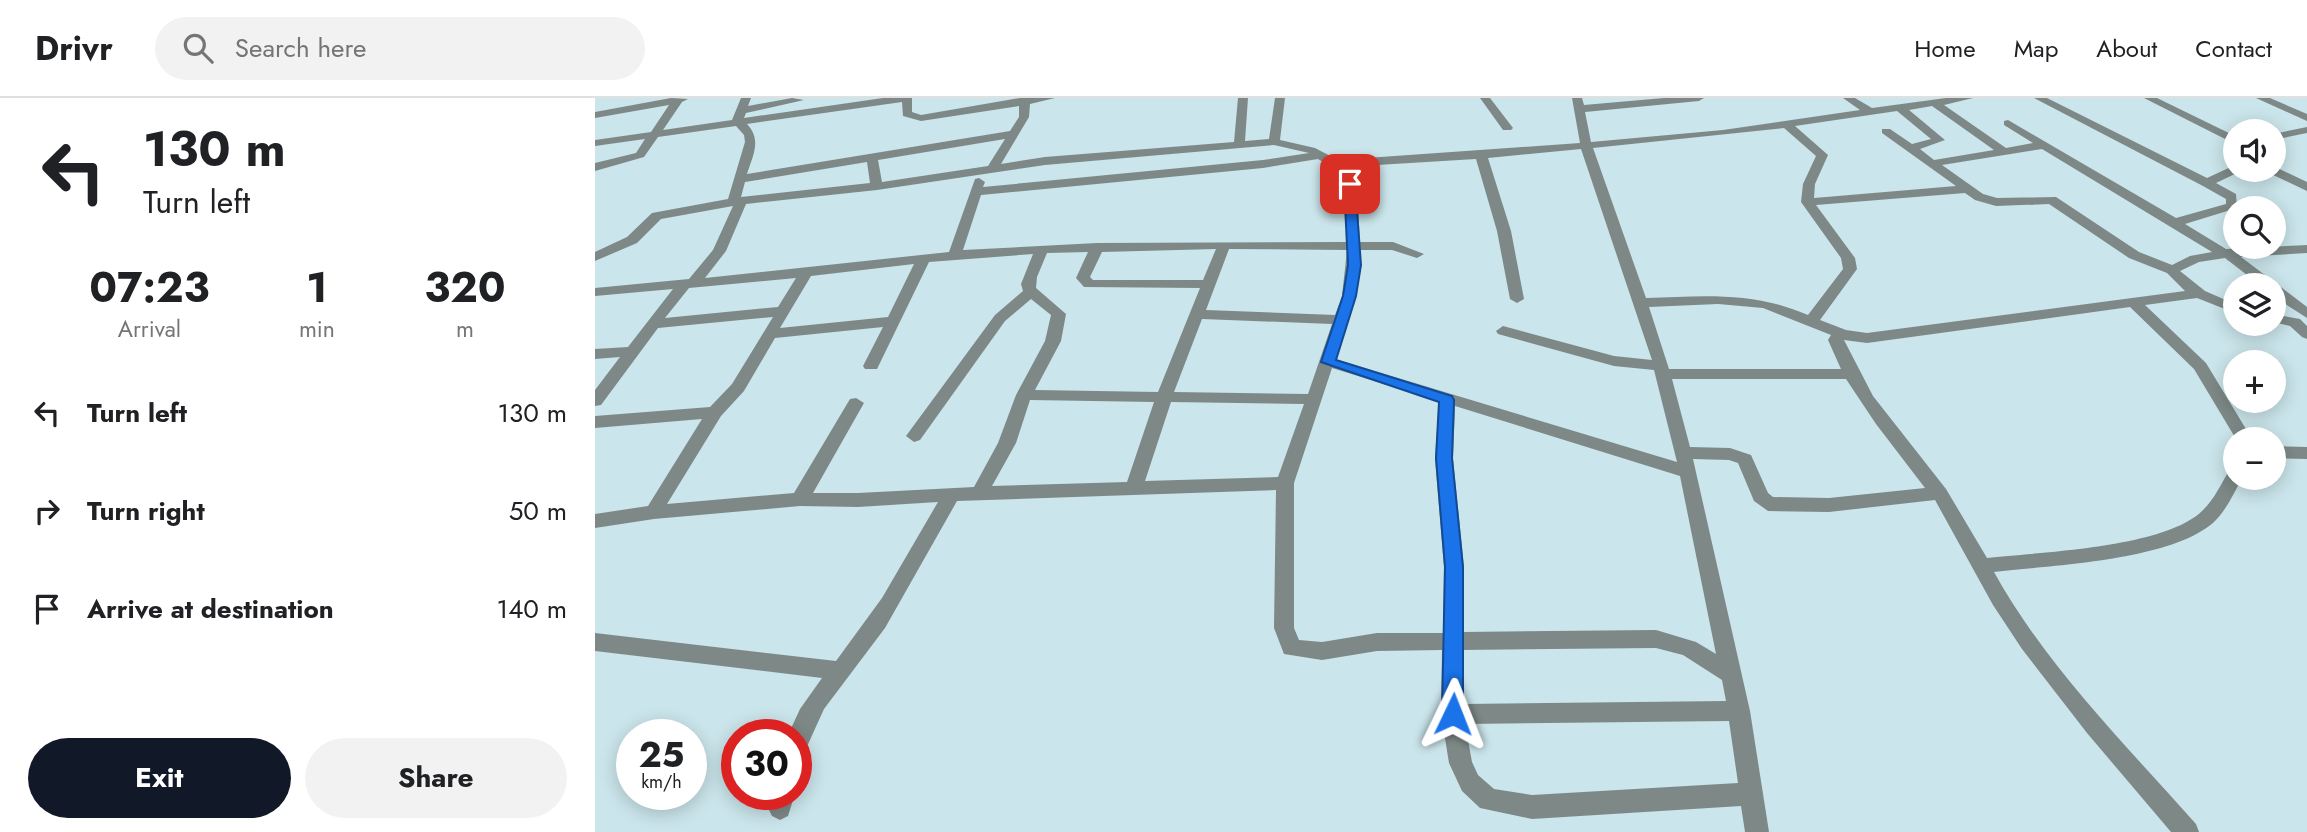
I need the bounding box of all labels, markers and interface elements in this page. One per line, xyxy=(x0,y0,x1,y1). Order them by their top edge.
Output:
search box xyxy=(155,17,645,80)
text: Drivr xyxy=(35,25,113,72)
icon: search xyxy=(179,29,217,67)
text: Search here xyxy=(235,29,366,67)
text: Home xyxy=(1914,31,1976,66)
text: Map xyxy=(2014,31,2058,66)
text: About xyxy=(2096,31,2157,66)
text: Contact xyxy=(2195,31,2272,66)
text: 130 m xyxy=(143,114,286,184)
map controls xyxy=(2223,119,2286,490)
button: sound xyxy=(2223,119,2286,182)
icon: left xyxy=(28,126,119,217)
pin xyxy=(1320,154,1380,214)
icon: arrive xyxy=(1331,165,1369,203)
text: Turn left xyxy=(143,179,250,225)
button: search xyxy=(2223,196,2286,259)
text: 07:23 xyxy=(89,257,210,318)
text: 1 xyxy=(306,257,328,318)
text: 320 xyxy=(424,257,506,318)
button: layers xyxy=(2223,273,2286,336)
text: Arrival xyxy=(118,312,181,346)
text: min xyxy=(299,312,335,346)
text: m xyxy=(456,312,474,346)
button: + xyxy=(2223,350,2286,413)
icon: left xyxy=(28,394,66,432)
text: Turn left xyxy=(87,394,187,432)
text: 130 m xyxy=(497,394,567,432)
button: − xyxy=(2223,427,2286,490)
icon: right xyxy=(28,492,66,530)
text: Turn right xyxy=(87,492,205,530)
text: 50 m xyxy=(509,492,567,530)
icon: arrive xyxy=(28,590,66,628)
text: Arrive at destination xyxy=(87,590,334,628)
text: 140 m xyxy=(496,590,567,628)
position arrow xyxy=(1416,677,1490,751)
speed limit sign: 30 xyxy=(721,719,812,810)
text: 25 xyxy=(639,730,684,780)
button: Exit xyxy=(28,738,291,818)
button: Share xyxy=(305,738,567,818)
text: km/h xyxy=(641,769,682,795)

